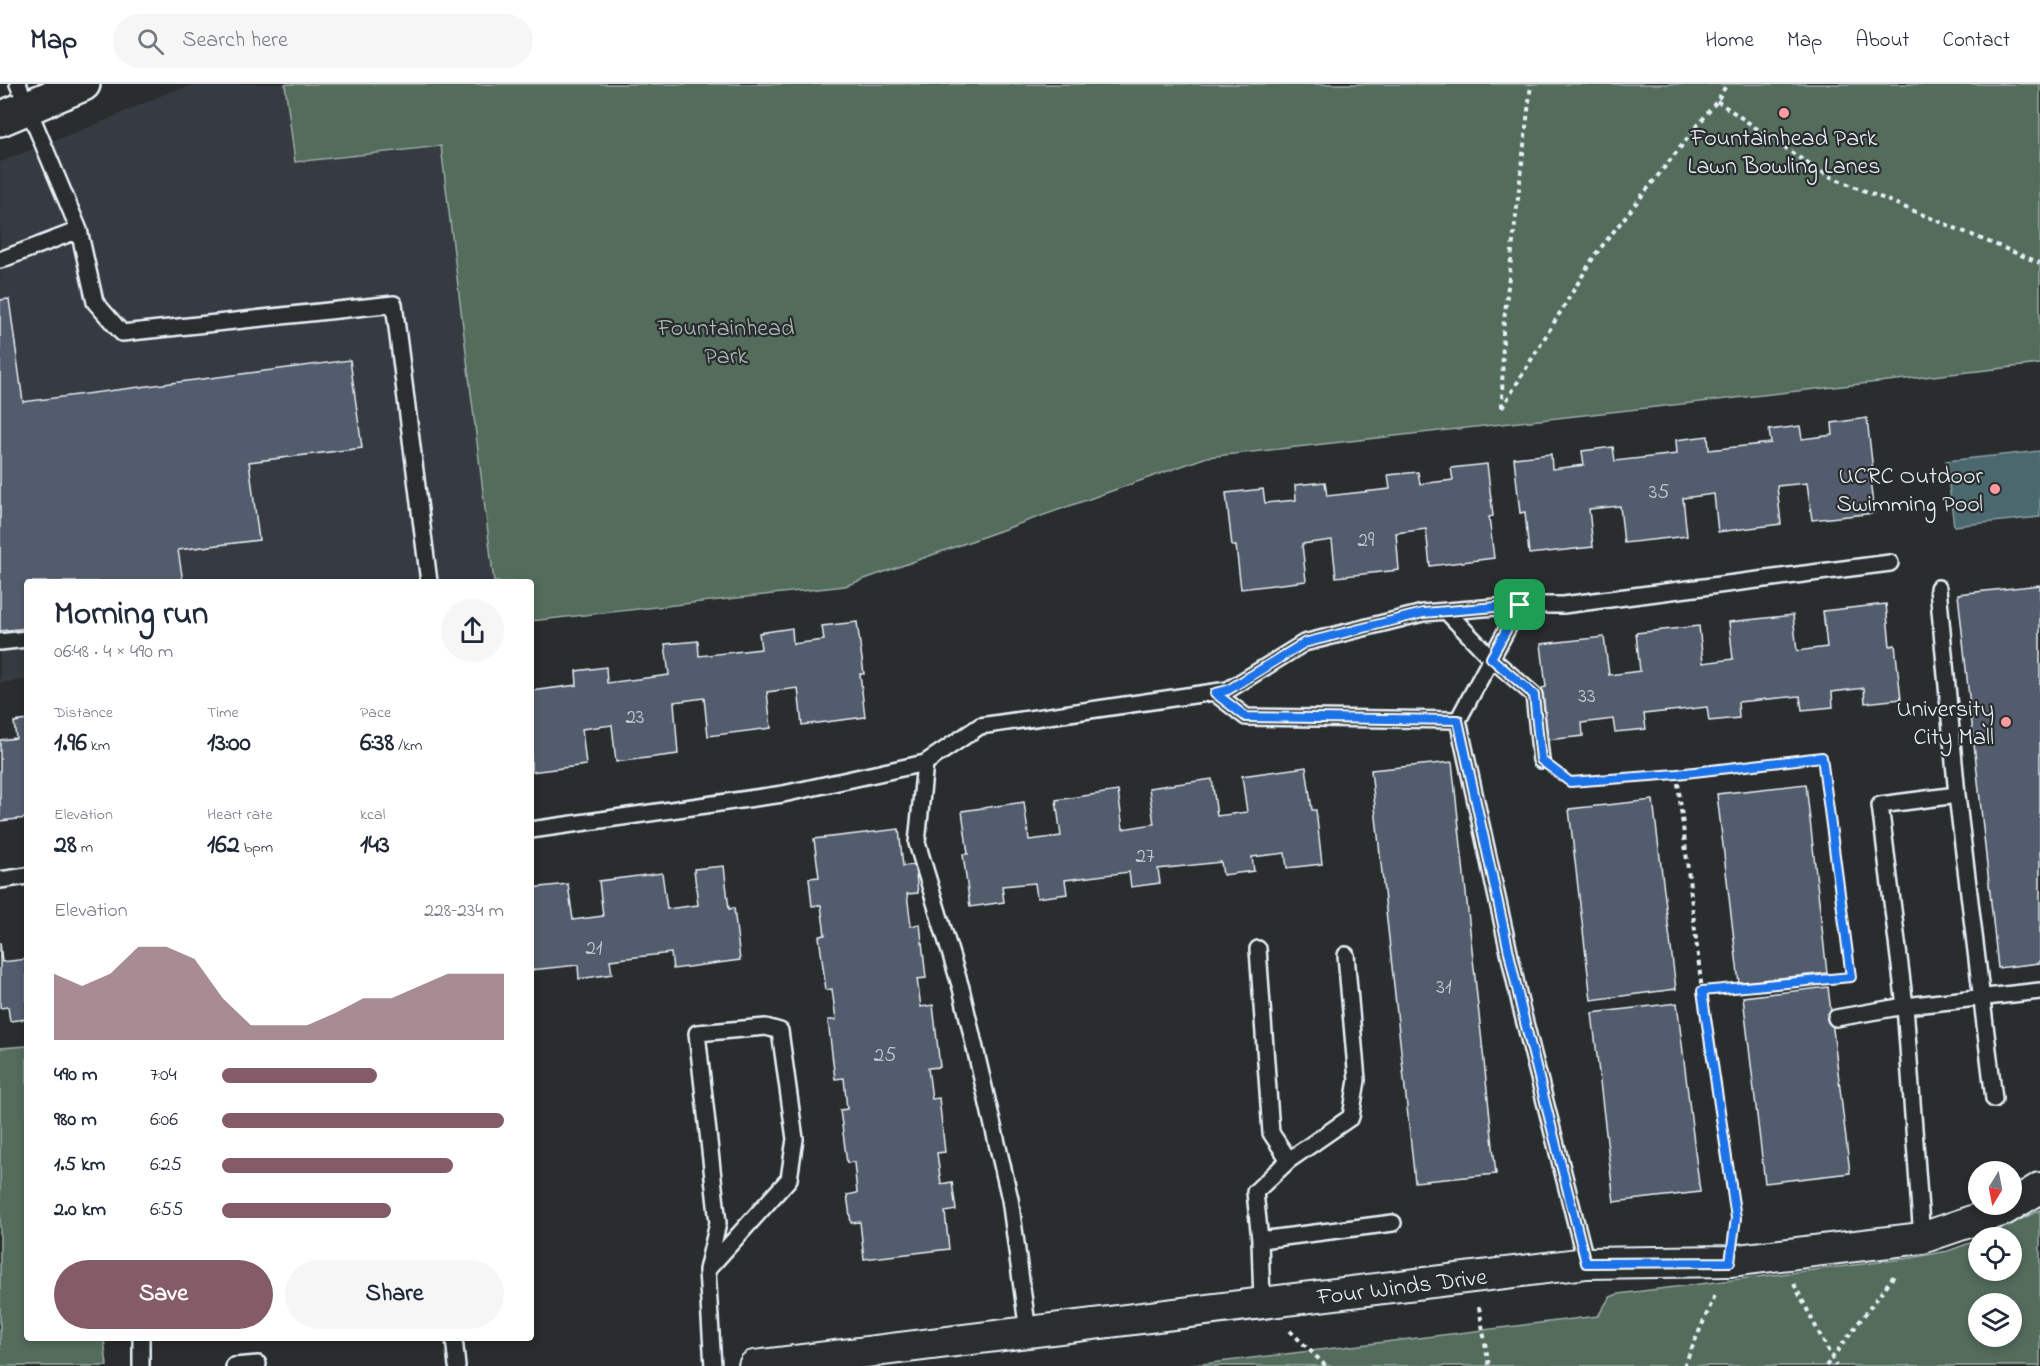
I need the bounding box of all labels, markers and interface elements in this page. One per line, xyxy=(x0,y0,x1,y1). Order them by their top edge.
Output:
search box xyxy=(113,14,533,68)
text: Map xyxy=(30,21,77,62)
icon: search xyxy=(134,25,167,58)
text: Search here xyxy=(182,25,288,57)
text: Home xyxy=(1705,26,1754,56)
text: Map xyxy=(1787,26,1822,56)
text: About xyxy=(1855,26,1909,56)
text: Contact xyxy=(1942,26,2010,56)
marker: Fountainhead Park Lawn Bowling Lanes xyxy=(1777,106,1791,120)
place label: Fountainhead Park Lawn Bowling Lanes xyxy=(1688,122,1880,185)
park label: Fountainhead Park xyxy=(656,312,795,375)
place label: UCRC Outdoor Swimming Pool xyxy=(1837,460,1984,523)
house number: 35 xyxy=(1649,478,1669,508)
marker: UCRC Outdoor Swimming Pool xyxy=(1988,482,2002,496)
house number: 29 xyxy=(1358,526,1375,556)
pin xyxy=(1494,579,1545,630)
icon: arrive xyxy=(1503,588,1536,621)
text: Morning run xyxy=(54,591,208,639)
button: share xyxy=(441,599,504,662)
text: 06:48 · 4 × 490 m xyxy=(54,638,173,667)
house number: 33 xyxy=(1578,682,1596,712)
place label: University City Mall xyxy=(1897,693,1994,757)
text: Distance xyxy=(54,701,113,725)
text: Time xyxy=(207,701,239,725)
text: Pace xyxy=(360,701,391,725)
house number: 23 xyxy=(625,703,645,733)
marker: University City Mall xyxy=(1999,715,2013,729)
text: 1.96 xyxy=(54,725,87,763)
text: 13:00 xyxy=(207,725,251,763)
text: 6:38 xyxy=(360,725,394,763)
text: km xyxy=(87,734,110,758)
text: /km xyxy=(394,734,423,758)
text: Elevation xyxy=(54,803,113,827)
text: Heart rate xyxy=(207,803,273,827)
text: kcal xyxy=(360,803,385,827)
text: 28 xyxy=(54,827,77,865)
text: 162 xyxy=(207,827,240,865)
text: 143 xyxy=(360,827,390,865)
text: m xyxy=(77,836,93,860)
text: bpm xyxy=(240,836,273,860)
house number: 27 xyxy=(1135,842,1155,872)
text: Elevation xyxy=(54,897,128,926)
text: 228–234 m xyxy=(424,897,504,926)
house number: 21 xyxy=(585,934,603,964)
house number: 31 xyxy=(1436,973,1452,1003)
house number: 25 xyxy=(874,1041,896,1071)
text: 490 m xyxy=(54,1061,97,1090)
text: 7:04 xyxy=(150,1061,177,1090)
text: 980 m xyxy=(54,1106,97,1135)
text: 6:06 xyxy=(150,1106,178,1135)
text: 1.5 km xyxy=(54,1151,105,1180)
text: 6:25 xyxy=(150,1151,182,1180)
north arrow xyxy=(1968,1161,2022,1215)
map controls xyxy=(1968,1161,2022,1347)
text: 2.0 km xyxy=(54,1196,106,1225)
text: 6:55 xyxy=(150,1196,183,1225)
button: locate xyxy=(1968,1227,2022,1281)
button: Save xyxy=(54,1260,273,1329)
button: Share xyxy=(285,1260,504,1329)
street label: Four Winds Drive xyxy=(1314,1261,1489,1316)
button: layers xyxy=(1968,1293,2022,1347)

